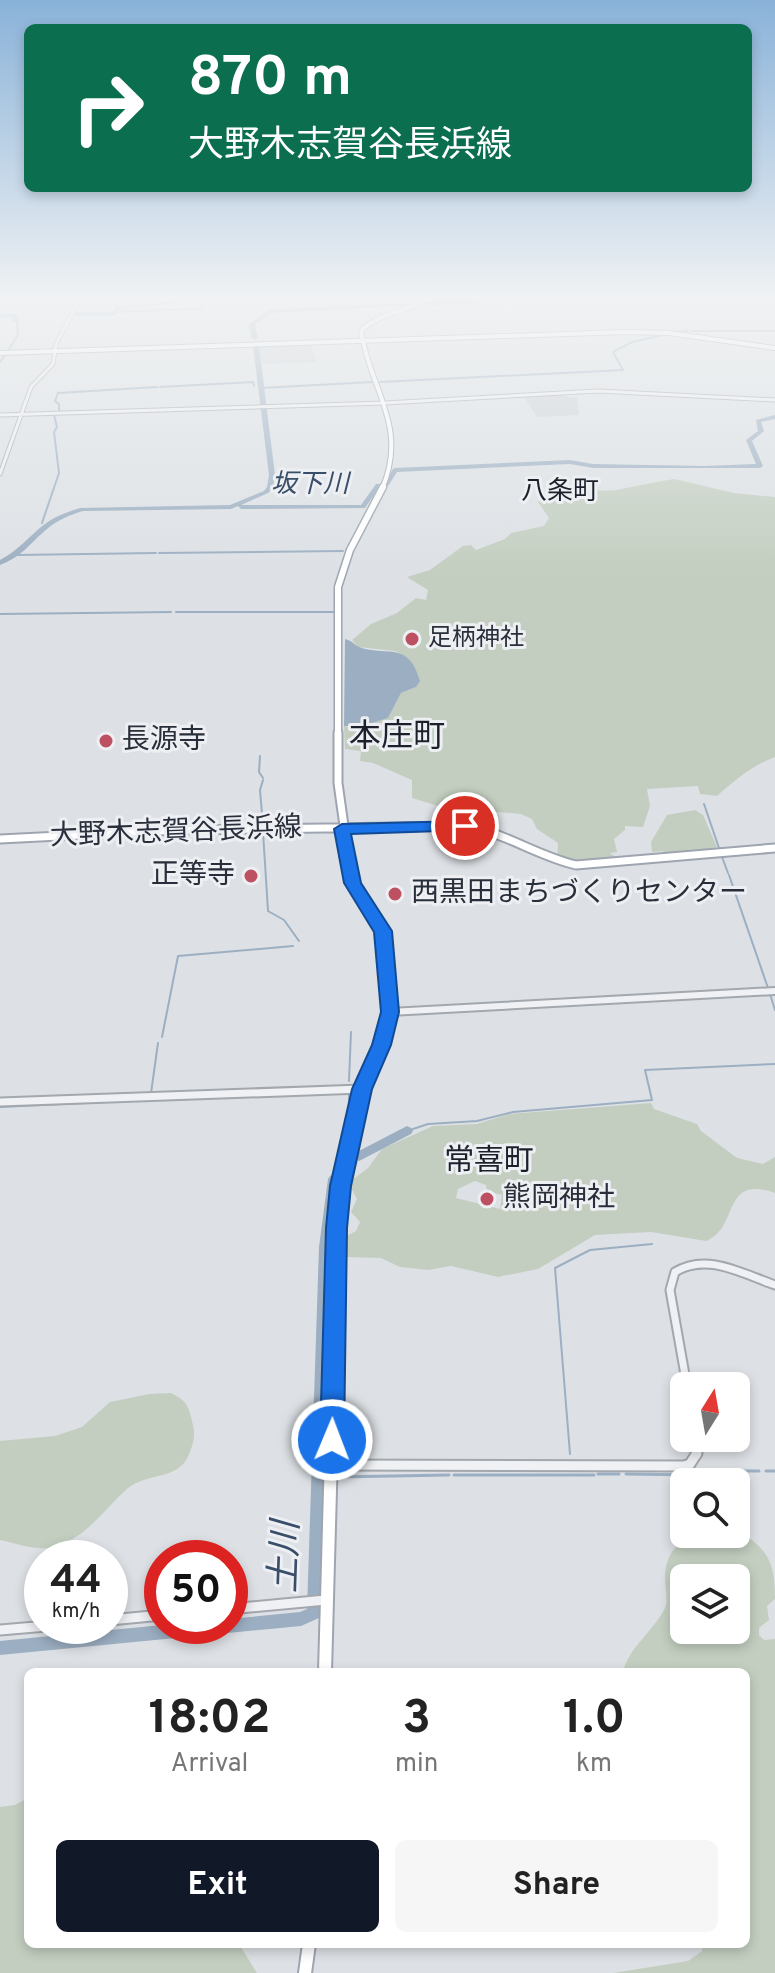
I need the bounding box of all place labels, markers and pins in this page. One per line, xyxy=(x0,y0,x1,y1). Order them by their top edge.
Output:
place label: 足柄神社 xyxy=(428,624,524,654)
marker: 足柄神社 xyxy=(403,630,421,648)
place label: 長源寺 xyxy=(122,723,206,759)
marker: 長源寺 xyxy=(97,732,115,750)
pin xyxy=(431,792,499,860)
place label: 正等寺 xyxy=(151,858,235,894)
marker: 正等寺 xyxy=(242,867,260,885)
place label: 西黒田まちづくりセンター xyxy=(411,876,747,912)
marker: 西黒田まちづくりセンター xyxy=(386,885,404,903)
place label: 熊岡神社 xyxy=(503,1181,615,1217)
marker: 熊岡神社 xyxy=(478,1190,496,1208)

